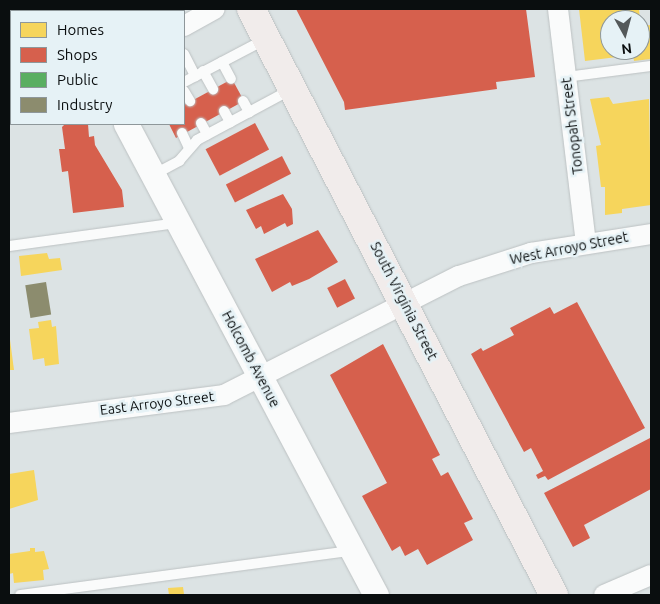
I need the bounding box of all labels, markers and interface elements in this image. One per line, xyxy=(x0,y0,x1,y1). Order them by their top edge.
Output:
legend xyxy=(10,10,185,125)
north arrow xyxy=(600,10,650,60)
text: Homes xyxy=(57,21,104,38)
text: N xyxy=(621,40,633,57)
text: Shops xyxy=(57,46,98,63)
text: Public xyxy=(57,71,98,88)
street label: Tonopah Street xyxy=(558,77,586,175)
text: Industry xyxy=(57,96,112,113)
street label: West Arroyo Street xyxy=(508,228,630,268)
street label: South Virginia Street xyxy=(367,239,441,363)
street label: Holcomb Avenue xyxy=(218,308,284,410)
street label: East Arroyo Street xyxy=(99,388,215,418)

